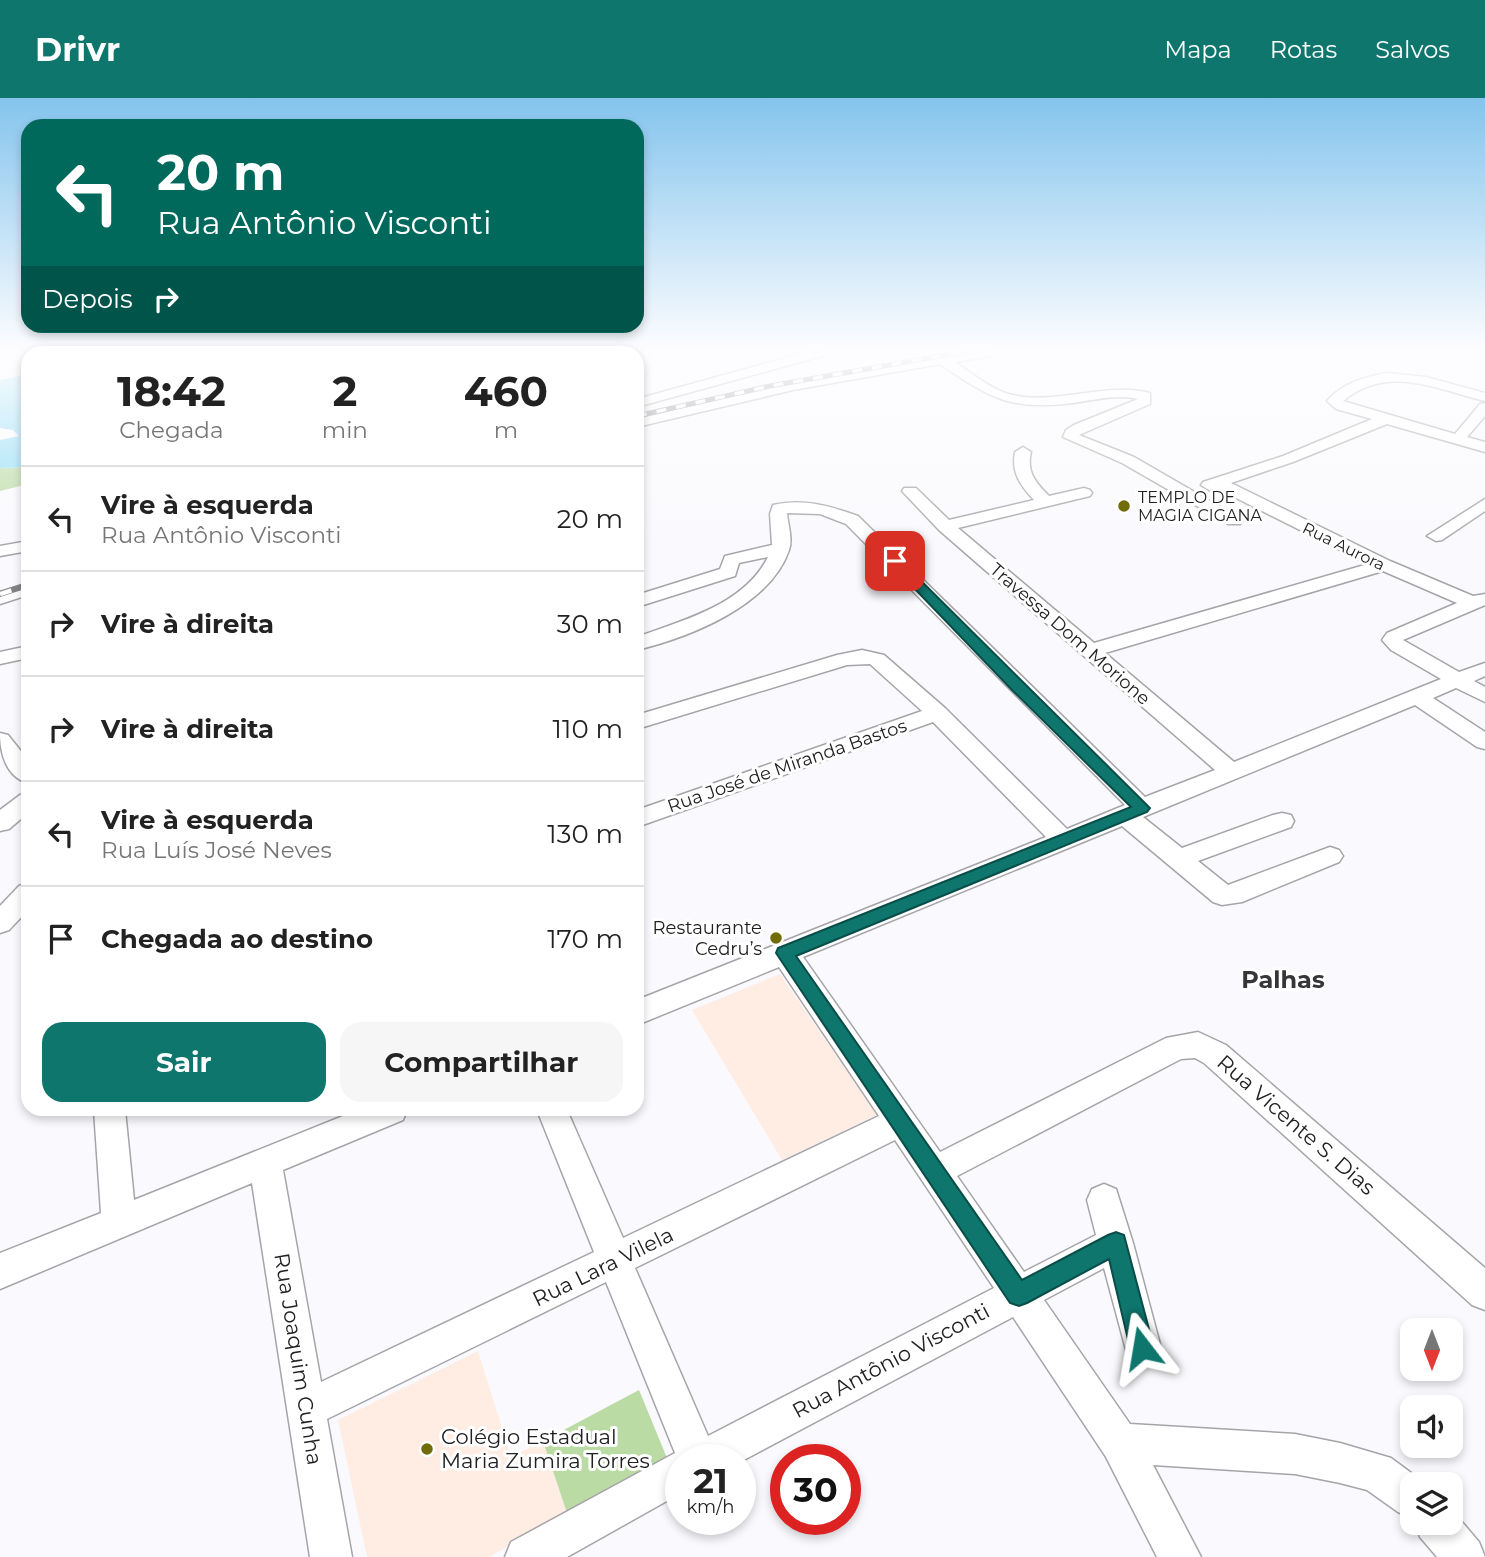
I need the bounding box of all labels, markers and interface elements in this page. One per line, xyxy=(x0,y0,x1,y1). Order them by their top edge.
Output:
text: Drivr xyxy=(35,29,120,69)
text: Mapa xyxy=(1164,35,1232,64)
text: Rotas xyxy=(1270,35,1337,64)
text: Salvos xyxy=(1375,35,1450,64)
text: 20 m xyxy=(157,143,284,202)
icon: left xyxy=(42,147,133,238)
text: Rua Antônio Visconti xyxy=(157,203,492,242)
icon: right xyxy=(147,280,185,318)
text: Depois xyxy=(42,283,133,315)
text: 18:42 xyxy=(117,365,226,417)
text: 2 xyxy=(332,365,357,417)
text: 460 xyxy=(464,365,548,417)
text: Chegada xyxy=(119,416,224,444)
text: min xyxy=(322,416,368,444)
text: m xyxy=(494,416,518,444)
place label: TEMPLO DE MAGIA CIGANA xyxy=(1138,488,1262,525)
text: Vire à esquerda xyxy=(101,489,314,521)
marker: TEMPLO DE MAGIA CIGANA xyxy=(1116,498,1132,514)
icon: left xyxy=(42,500,80,538)
text: 20 m xyxy=(557,503,623,535)
street label: Rua Aurora xyxy=(1299,518,1388,575)
text: Rua Antônio Visconti xyxy=(101,521,342,549)
pin xyxy=(865,531,925,591)
icon: arrive xyxy=(876,542,914,580)
street label: Travessa Dom Morione xyxy=(985,558,1155,710)
icon: right xyxy=(42,605,80,643)
text: Vire à direita xyxy=(101,608,274,640)
text: 30 m xyxy=(557,608,623,640)
icon: right xyxy=(42,710,80,748)
text: Vire à direita xyxy=(101,713,274,745)
text: 110 m xyxy=(553,713,623,745)
street label: Rua José de Miranda Bastos xyxy=(664,715,910,817)
text: Vire à esquerda xyxy=(101,804,314,836)
icon: left xyxy=(42,815,80,853)
text: 130 m xyxy=(547,818,623,850)
text: Rua Luís José Neves xyxy=(101,836,332,864)
place label: Restaurante Cedru’s xyxy=(653,917,762,960)
icon: arrive xyxy=(42,920,80,958)
text: Chegada ao destino xyxy=(101,923,373,955)
text: 170 m xyxy=(547,923,623,955)
marker: Restaurante Cedru’s xyxy=(768,930,784,946)
district label: Palhas xyxy=(1241,965,1325,994)
button: Sair xyxy=(42,1022,326,1102)
button: Compartilhar xyxy=(340,1022,623,1102)
street label: Rua Vicente S. Dias xyxy=(1212,1049,1380,1200)
street label: Rua Lara Vilela xyxy=(528,1222,677,1311)
street label: Rua Joaquim Cunha xyxy=(269,1251,328,1467)
street label: Rua Antônio Visconti xyxy=(788,1298,994,1423)
position arrow xyxy=(1105,1311,1179,1385)
north arrow xyxy=(1400,1318,1463,1381)
map controls xyxy=(1400,1318,1463,1535)
button: sound xyxy=(1400,1395,1463,1458)
place label: Colégio Estadual Maria Zumira Torres xyxy=(441,1424,650,1473)
marker: Colégio Estadual Maria Zumira Torres xyxy=(419,1441,435,1457)
speed limit sign: 30 xyxy=(770,1444,861,1535)
text: 21 xyxy=(693,1459,728,1502)
button: layers xyxy=(1400,1472,1463,1535)
text: km/h xyxy=(686,1496,735,1518)

